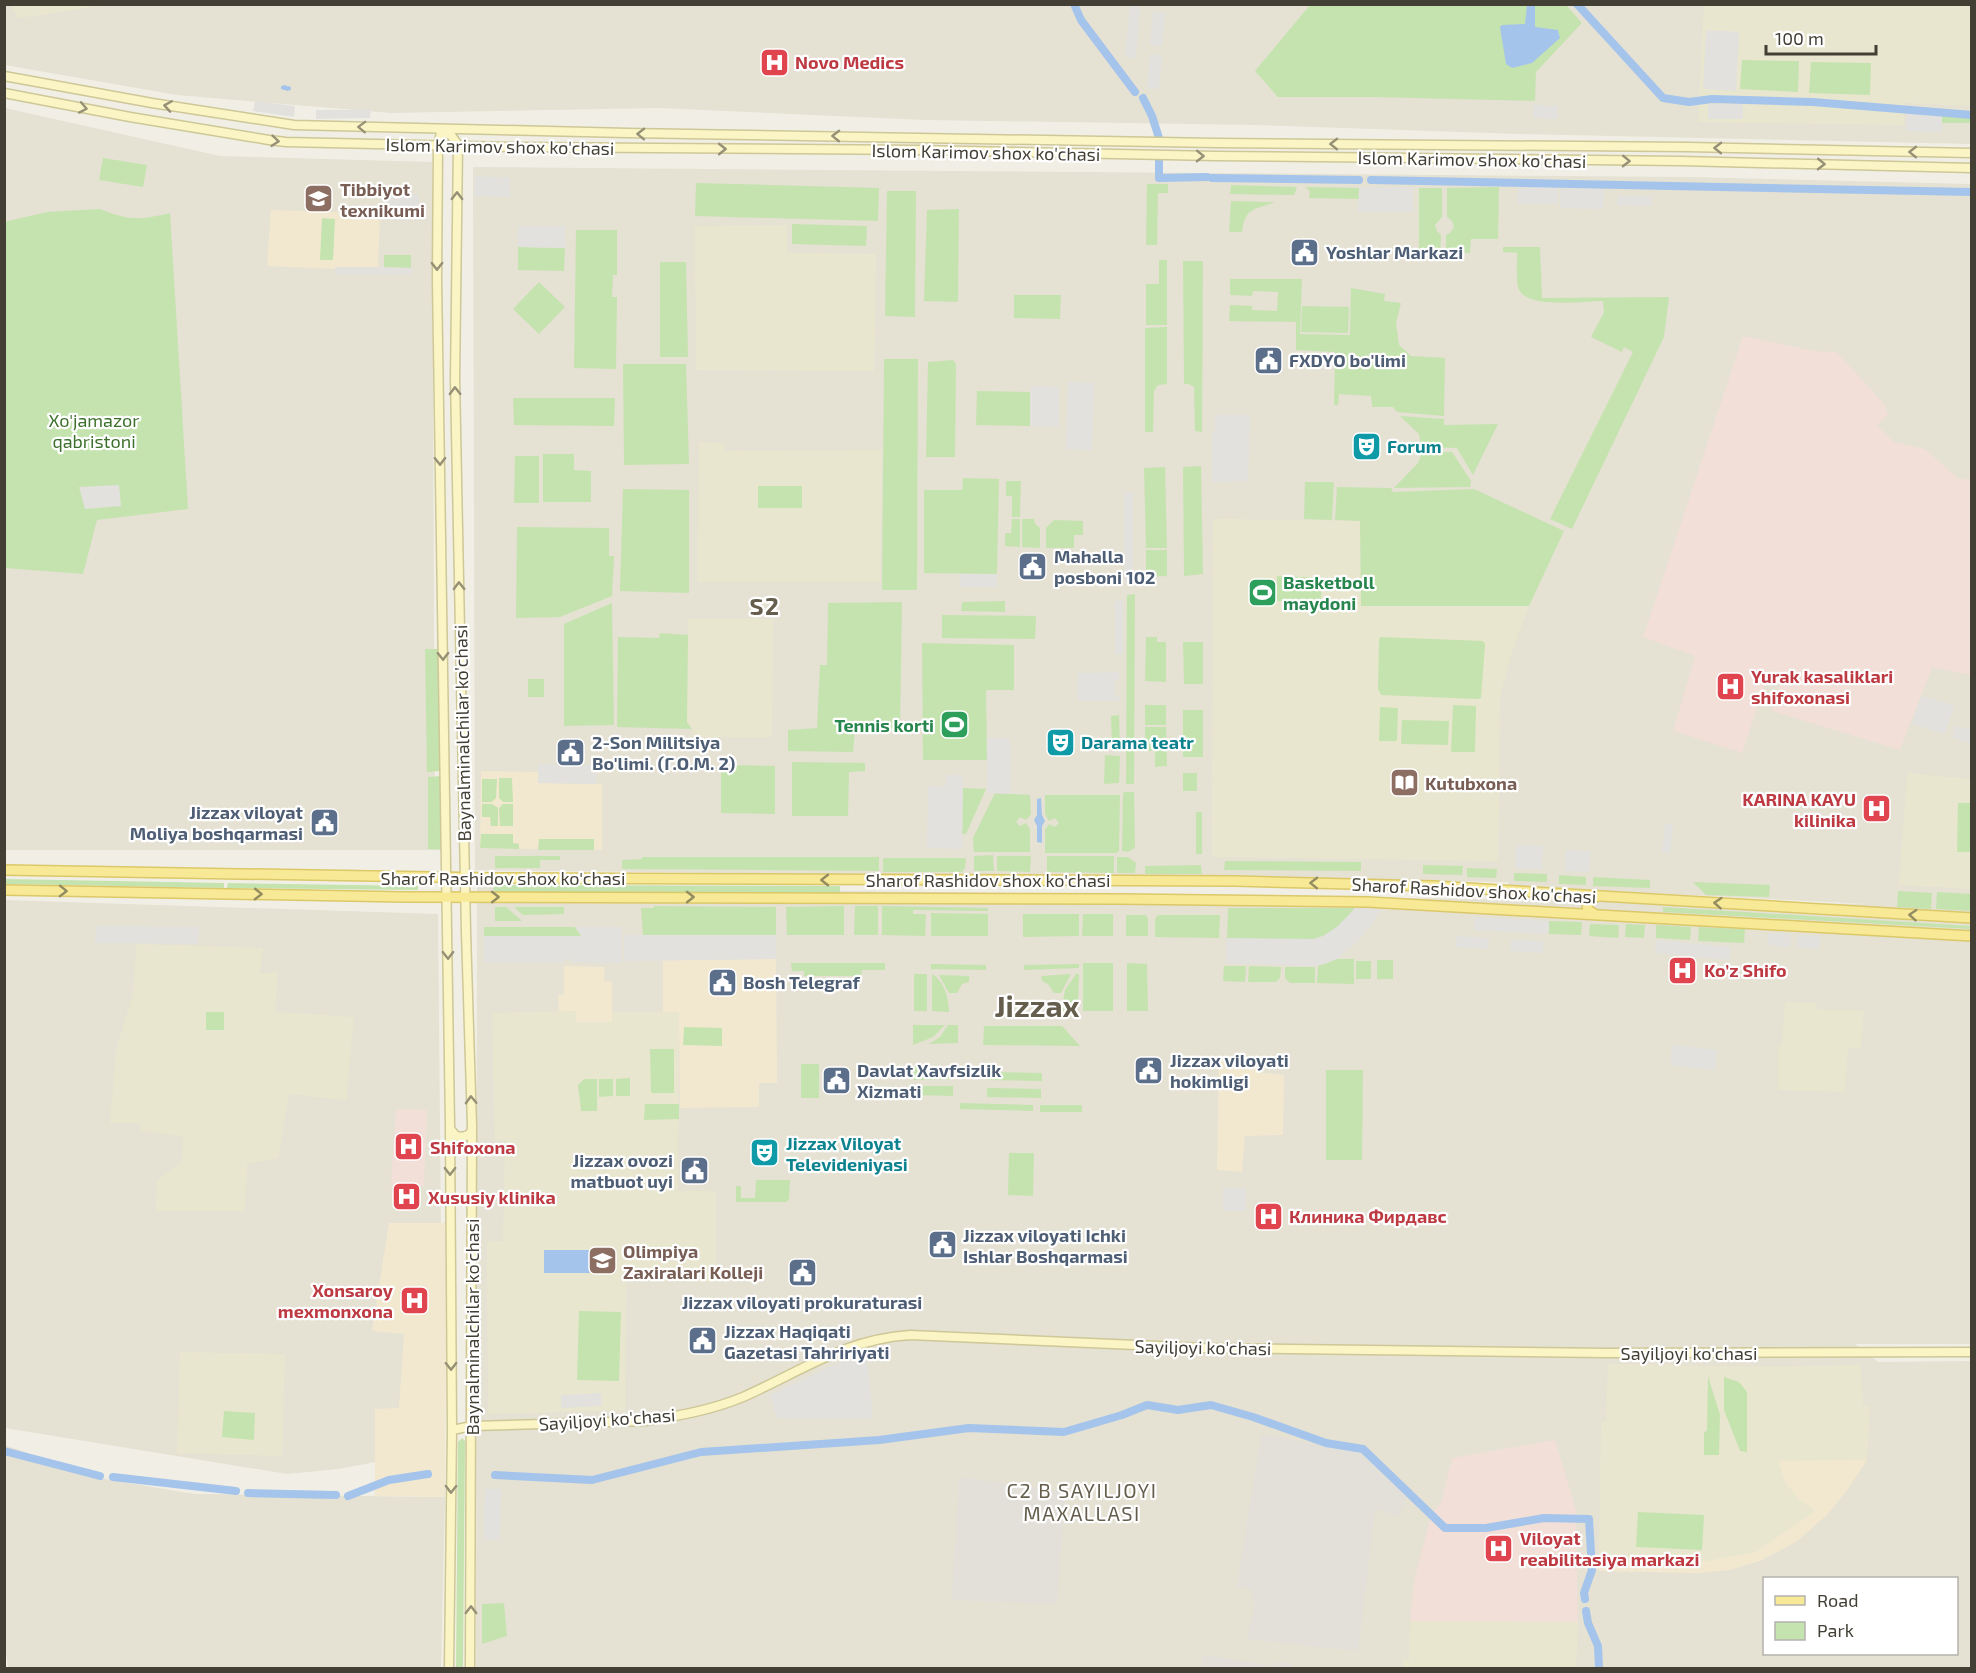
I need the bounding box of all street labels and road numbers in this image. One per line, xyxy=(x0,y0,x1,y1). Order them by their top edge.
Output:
street label: Islom Karimov shox ko'chasi xyxy=(386,133,614,159)
street label: Islom Karimov shox ko'chasi xyxy=(872,139,1100,165)
street label: Islom Karimov shox ko'chasi xyxy=(1358,146,1586,172)
street label: Baynalminalchilar ko’chasi xyxy=(449,624,475,842)
street label: Sharof Rashidov shox ko'chasi xyxy=(381,867,625,889)
street label: Sharof Rashidov shox ko'chasi xyxy=(866,869,1110,891)
street label: Sharof Rashidov shox ko'chasi xyxy=(1351,873,1597,907)
street label: Baynalminalchilar ko’chasi xyxy=(461,1219,483,1435)
street label: Sayiljoyi ko'chasi xyxy=(1134,1335,1272,1359)
street label: Sayiljoyi ko'chasi xyxy=(1621,1342,1757,1364)
street label: Sayiljoyi ko'chasi xyxy=(538,1403,676,1435)

